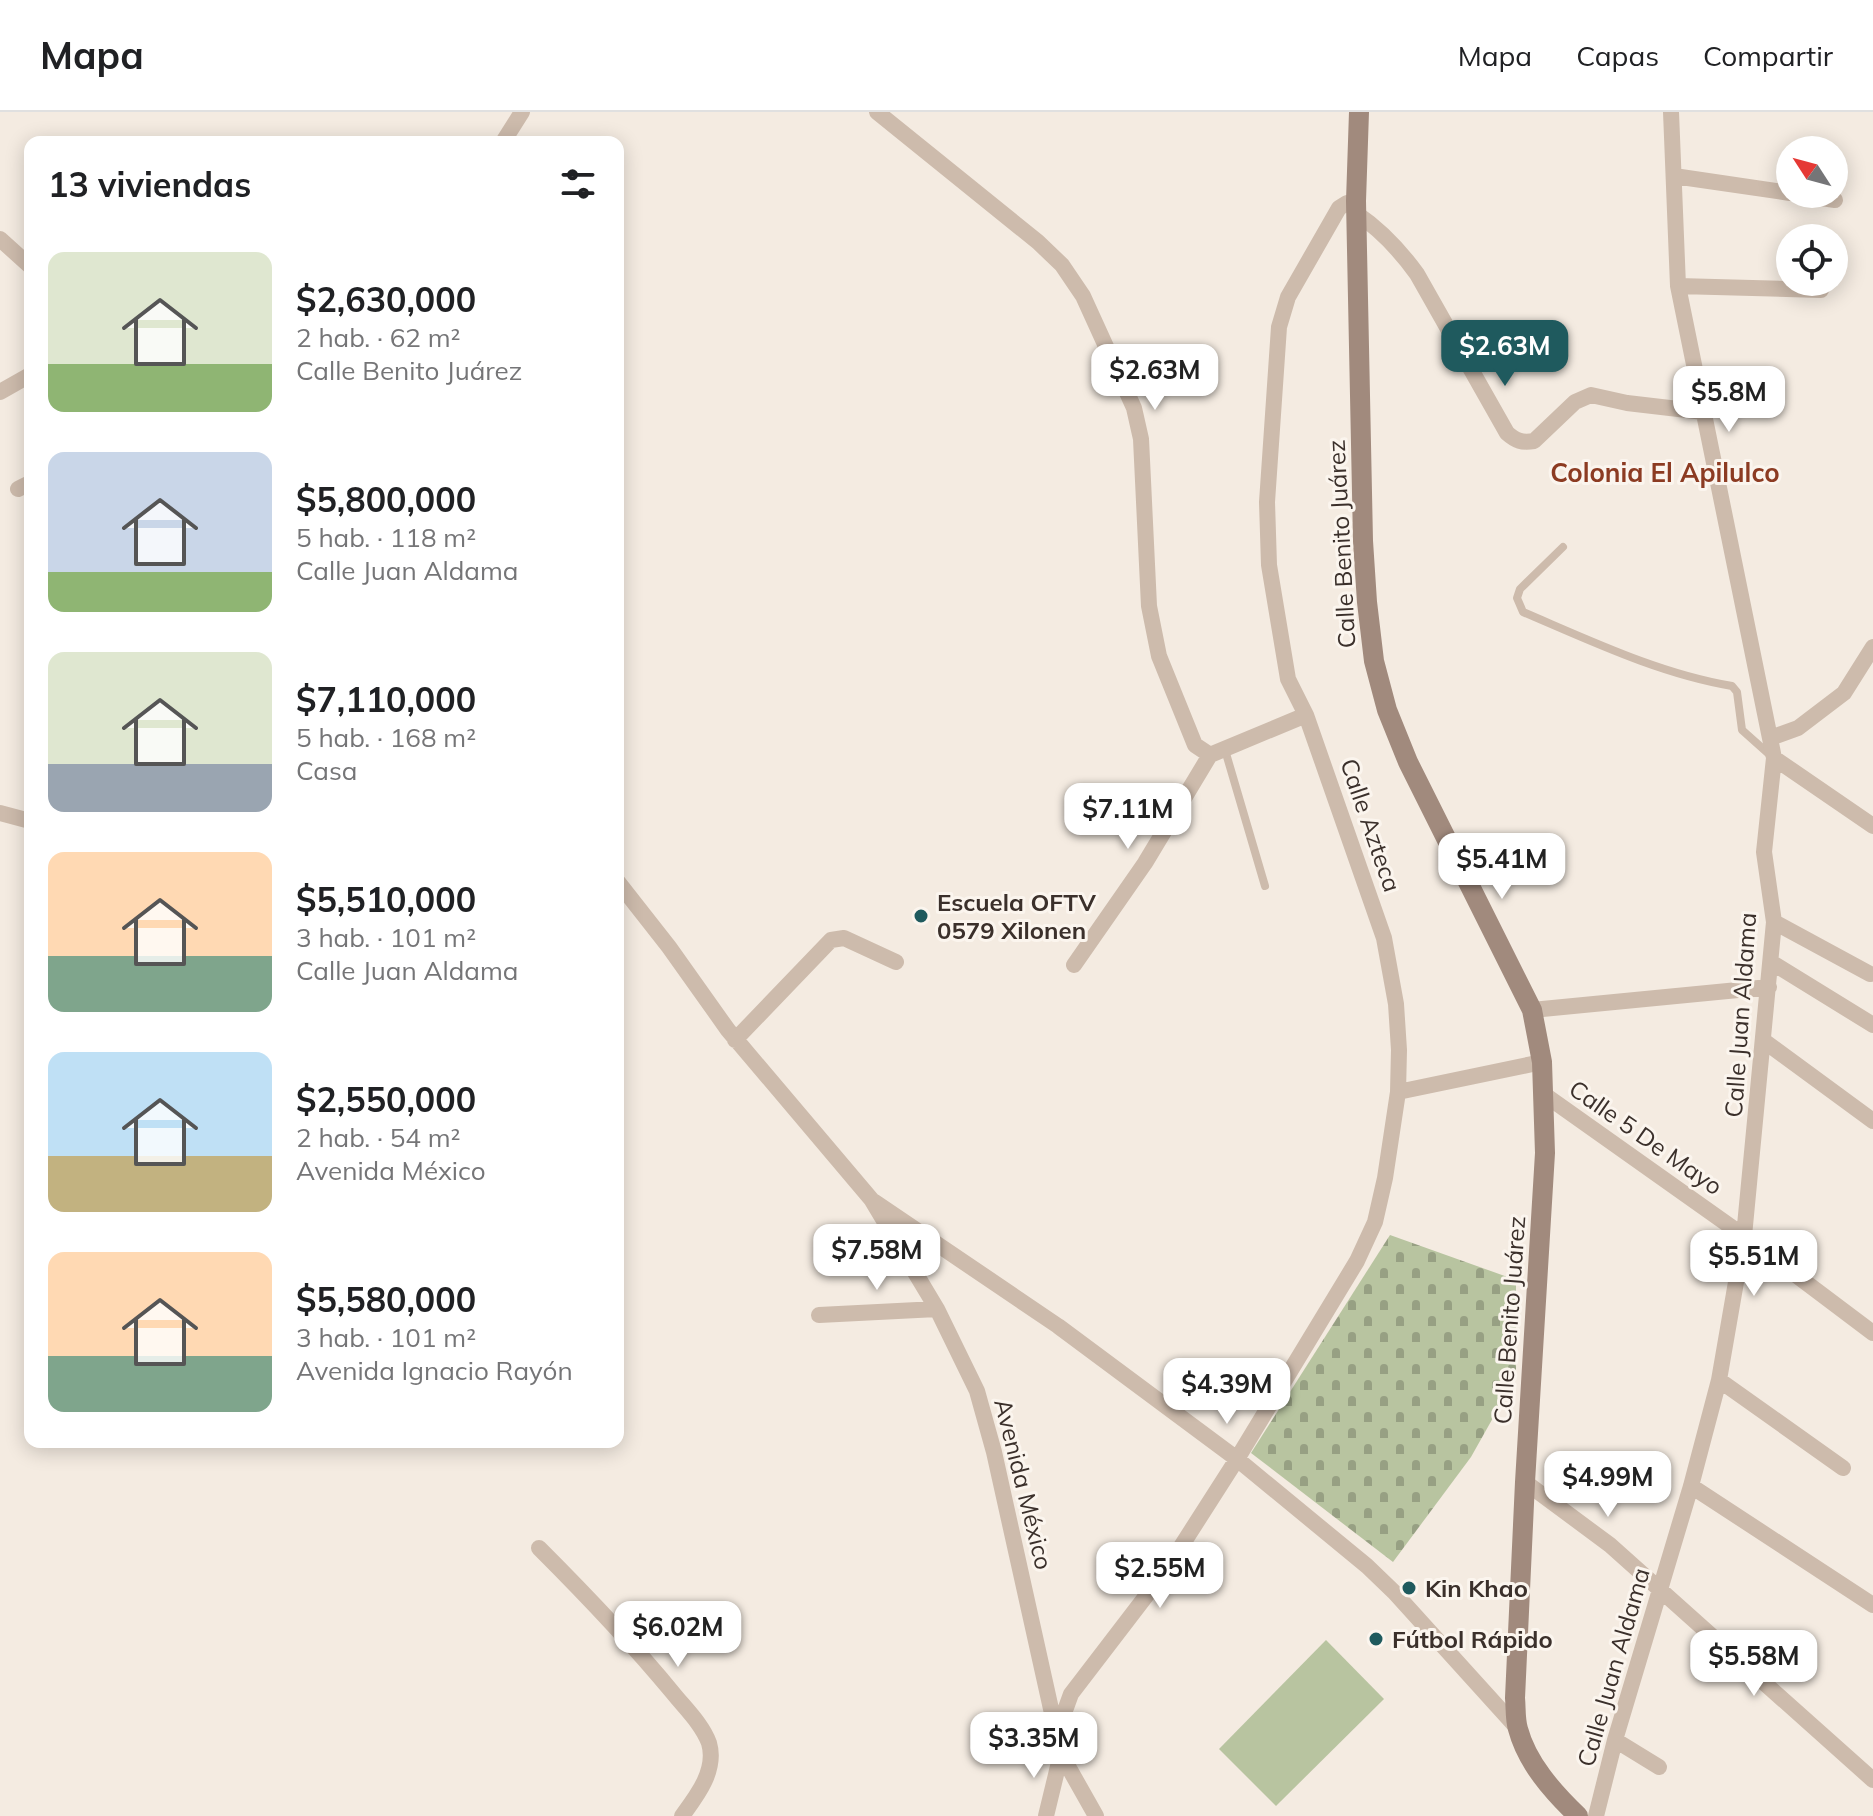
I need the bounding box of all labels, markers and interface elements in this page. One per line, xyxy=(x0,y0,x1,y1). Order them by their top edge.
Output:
text: Mapa xyxy=(40,31,144,79)
text: Mapa xyxy=(1458,38,1532,73)
text: Capas xyxy=(1576,38,1659,73)
text: Compartir xyxy=(1703,38,1833,73)
north arrow xyxy=(1776,136,1848,208)
map controls xyxy=(1776,136,1848,296)
icon: filters xyxy=(556,162,600,206)
text: 13 viviendas xyxy=(48,163,251,206)
button: locate xyxy=(1776,224,1848,296)
text: $2,630,000 xyxy=(296,278,476,321)
icon: home xyxy=(112,284,208,380)
pin: $2.63M xyxy=(1440,320,1570,388)
text: 2 hab. · 62 m² xyxy=(296,321,460,354)
text: $2.63M xyxy=(1459,329,1551,362)
pin: $2.63M xyxy=(1090,344,1220,412)
text: $2.63M xyxy=(1109,353,1201,386)
text: Calle Benito Juárez xyxy=(296,354,522,387)
pin: $5.8M xyxy=(1673,366,1785,434)
text: $5.8M xyxy=(1691,375,1767,408)
street label: Calle Benito Juárez xyxy=(1321,439,1361,649)
district label: Colonia El Apilulco xyxy=(1550,456,1780,489)
text: $5,800,000 xyxy=(296,478,476,521)
icon: home xyxy=(112,484,208,580)
text: 5 hab. · 118 m² xyxy=(296,521,476,554)
text: Calle Juan Aldama xyxy=(296,554,518,587)
text: $7,110,000 xyxy=(296,678,476,721)
icon: home xyxy=(112,684,208,780)
text: 5 hab. · 168 m² xyxy=(296,721,476,754)
text: Casa xyxy=(296,754,357,787)
street label: Calle Azteca xyxy=(1334,755,1408,895)
pin: $7.11M xyxy=(1063,783,1193,851)
text: $7.11M xyxy=(1082,792,1174,825)
pin: $5.41M xyxy=(1437,833,1567,901)
text: $5.41M xyxy=(1456,842,1548,875)
text: $5,510,000 xyxy=(296,878,476,921)
icon: home xyxy=(112,884,208,980)
place label: Escuela OFTV 0579 Xilonen xyxy=(937,887,1096,945)
marker: Escuela OFTV 0579 Xilonen xyxy=(912,907,930,925)
street label: Calle Juan Aldama xyxy=(1718,912,1762,1118)
text: 3 hab. · 101 m² xyxy=(296,921,476,954)
text: Calle Juan Aldama xyxy=(296,954,518,987)
street label: Calle 5 De Mayo xyxy=(1564,1073,1728,1201)
text: $2,550,000 xyxy=(296,1078,476,1121)
icon: home xyxy=(112,1084,208,1180)
text: 2 hab. · 54 m² xyxy=(296,1121,460,1154)
text: Avenida México xyxy=(296,1154,486,1187)
street label: Calle Benito Juárez xyxy=(1487,1215,1531,1425)
pin: $7.58M xyxy=(812,1224,942,1292)
pin: $5.51M xyxy=(1689,1230,1819,1298)
text: $7.58M xyxy=(831,1233,923,1266)
text: $5.51M xyxy=(1708,1239,1800,1272)
text: $5,580,000 xyxy=(296,1278,476,1321)
icon: home xyxy=(112,1284,208,1380)
text: 3 hab. · 101 m² xyxy=(296,1321,476,1354)
text: Avenida Ignacio Rayón xyxy=(296,1354,573,1387)
pin: $4.39M xyxy=(1162,1358,1292,1426)
text: $4.39M xyxy=(1181,1367,1273,1400)
street label: Avenida México xyxy=(988,1396,1060,1572)
pin: $4.99M xyxy=(1543,1451,1673,1519)
text: $4.99M xyxy=(1562,1460,1654,1493)
pin: $2.55M xyxy=(1095,1542,1225,1610)
text: $2.55M xyxy=(1114,1551,1206,1584)
street label: Calle Juan Aldama xyxy=(1570,1564,1656,1770)
place label: Kin Khao xyxy=(1425,1573,1528,1603)
marker: Kin Khao xyxy=(1400,1579,1418,1597)
pin: $6.02M xyxy=(613,1601,743,1669)
text: $6.02M xyxy=(632,1610,724,1643)
place label: Fútbol Rápido xyxy=(1392,1624,1553,1654)
marker: Fútbol Rápido xyxy=(1367,1630,1385,1648)
pin: $5.58M xyxy=(1689,1630,1819,1698)
text: $5.58M xyxy=(1708,1639,1800,1672)
pin: $3.35M xyxy=(969,1712,1099,1780)
text: $3.35M xyxy=(988,1721,1080,1754)

